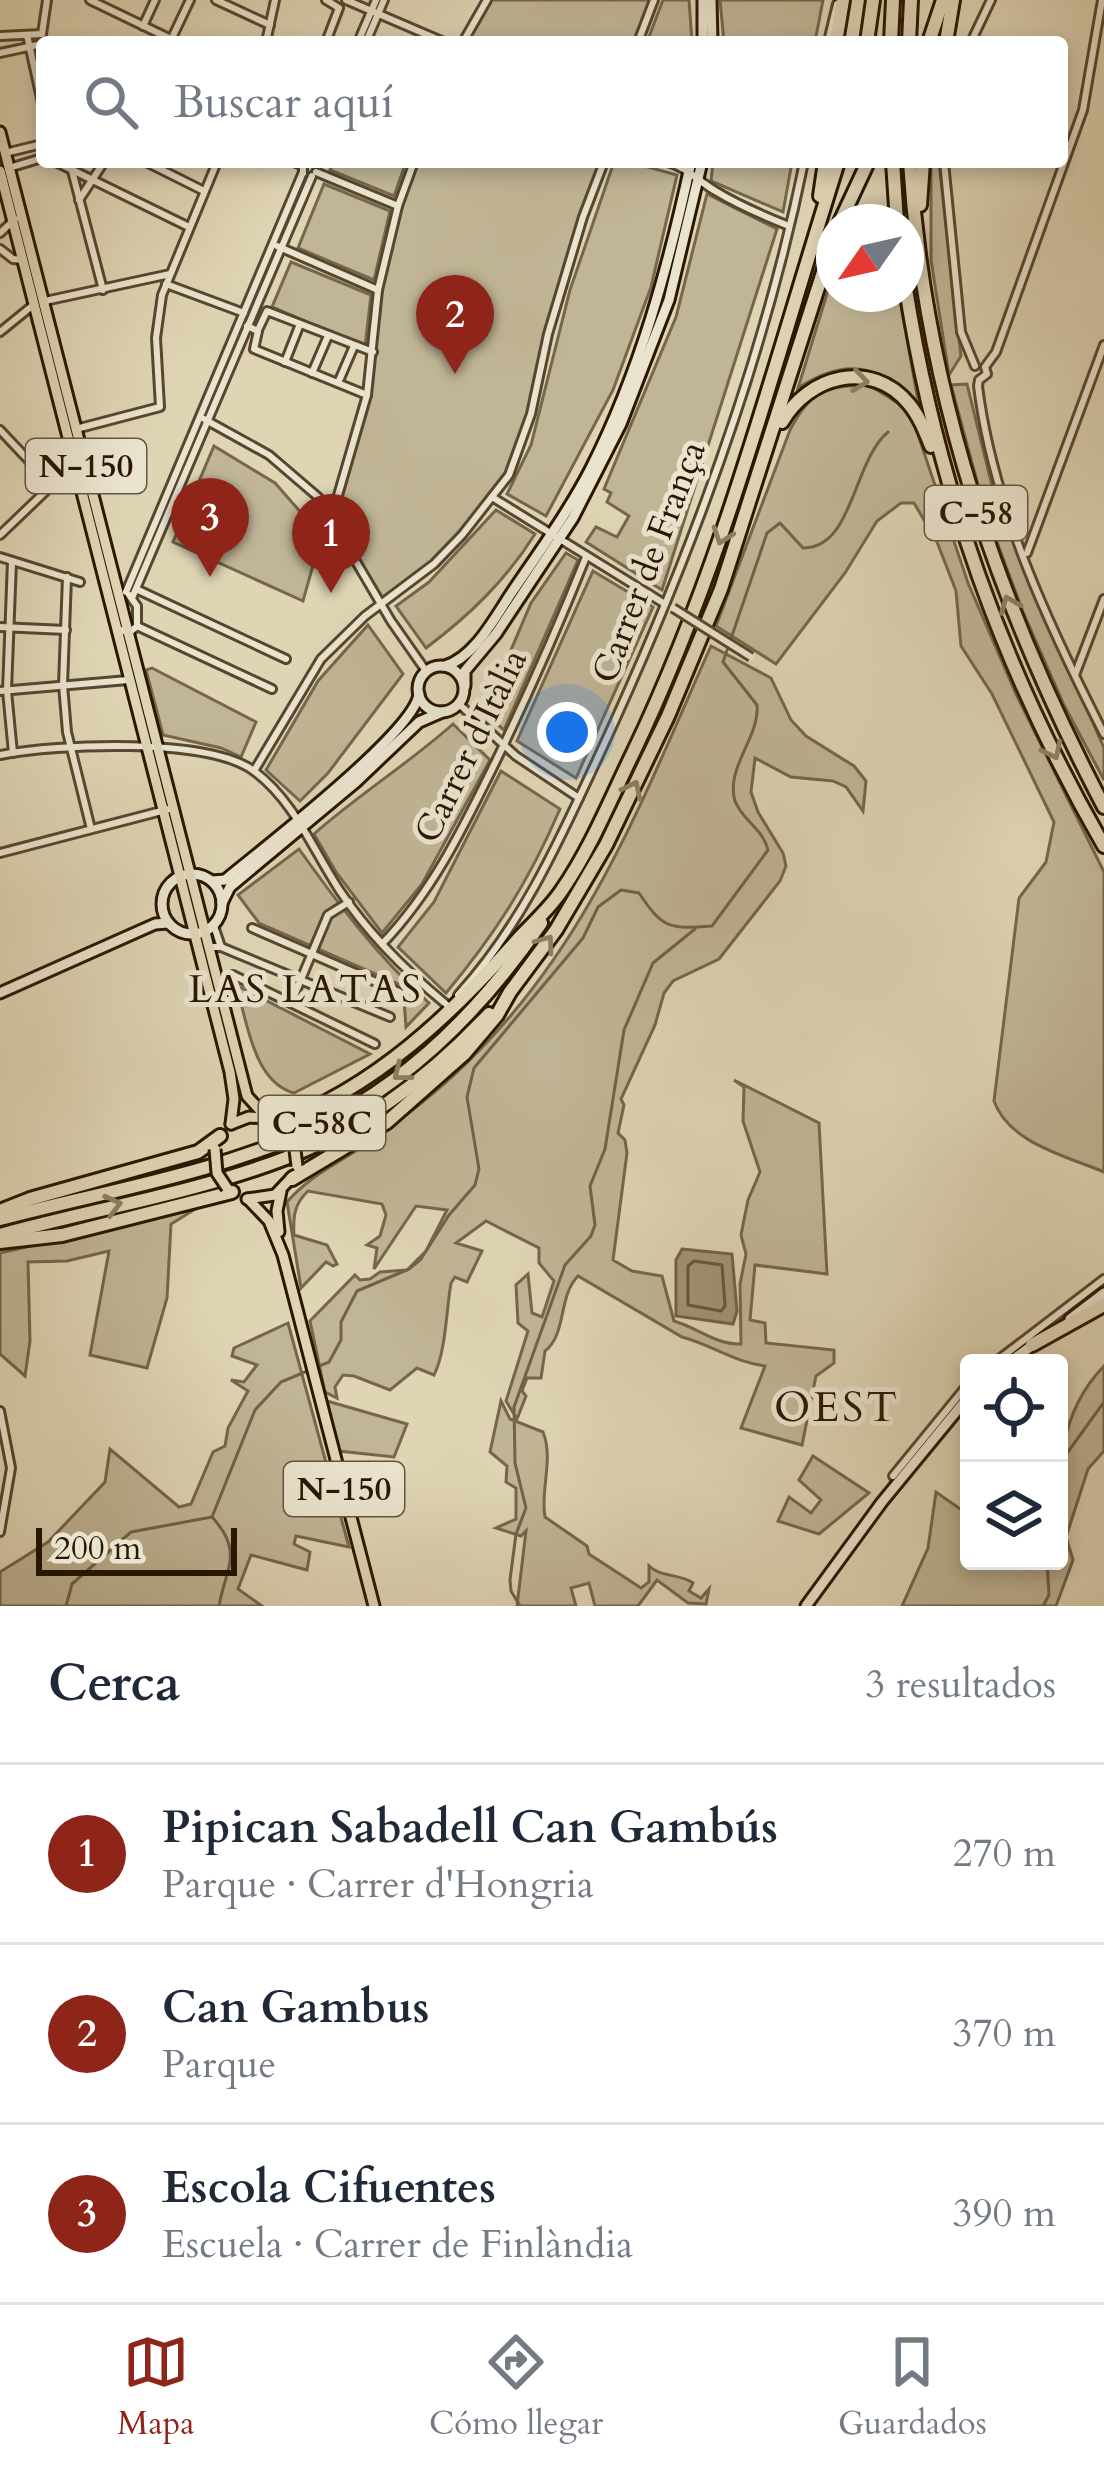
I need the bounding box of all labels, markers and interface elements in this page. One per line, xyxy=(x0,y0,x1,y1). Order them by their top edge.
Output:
search box xyxy=(36,36,1068,168)
icon: search xyxy=(78,69,144,135)
text: Buscar aquí xyxy=(174,72,394,133)
north arrow xyxy=(816,204,924,312)
pin: 2 xyxy=(416,275,494,374)
one-way arrow xyxy=(851,367,870,393)
street label: Carrer de França xyxy=(580,434,718,690)
road number: N-150 xyxy=(26,439,146,493)
pin: 3 xyxy=(171,478,249,577)
road number: C-58 xyxy=(925,486,1027,540)
pin: 1 xyxy=(292,494,370,593)
one-way arrow xyxy=(712,524,736,545)
one-way arrow xyxy=(998,595,1023,616)
street label: Carrer d'Itàlia xyxy=(403,641,539,851)
your location xyxy=(537,702,597,762)
one-way arrow xyxy=(1039,739,1062,761)
one-way arrow xyxy=(619,780,643,801)
one-way arrow xyxy=(532,934,554,956)
district label: LAS LATAS xyxy=(188,963,424,1016)
one-way arrow xyxy=(393,1058,414,1080)
road number: C-58C xyxy=(259,1096,385,1150)
one-way arrow xyxy=(102,1194,123,1219)
map controls xyxy=(960,1354,1068,1570)
button: locate xyxy=(960,1354,1068,1462)
district label: OEST xyxy=(774,1379,900,1436)
road number: N-150 xyxy=(284,1462,404,1516)
button: layers xyxy=(960,1462,1068,1570)
scale bar xyxy=(36,1522,237,1575)
text: 200 m xyxy=(54,1526,141,1571)
text: Cerca xyxy=(48,1649,180,1719)
text: 3 resultados xyxy=(865,1658,1056,1711)
text: Pipican Sabadell Can Gambús xyxy=(162,1797,778,1858)
text: 1 xyxy=(77,1827,97,1880)
text: 270 m xyxy=(953,1827,1056,1880)
text: Parque · Carrer d'Hongria xyxy=(162,1858,594,1911)
text: Can Gambus xyxy=(162,1977,429,2038)
text: 2 xyxy=(77,2007,97,2060)
text: 370 m xyxy=(953,2007,1056,2060)
text: Parque xyxy=(162,2038,276,2091)
text: Escola Cifuentes xyxy=(162,2157,496,2218)
text: 3 xyxy=(77,2187,97,2240)
text: 390 m xyxy=(953,2187,1056,2240)
text: Escuela · Carrer de Finlàndia xyxy=(162,2218,633,2271)
tab: Mapa xyxy=(117,2329,194,2446)
tab: Cómo llegar xyxy=(429,2329,603,2446)
tab: Guardados xyxy=(838,2329,987,2446)

